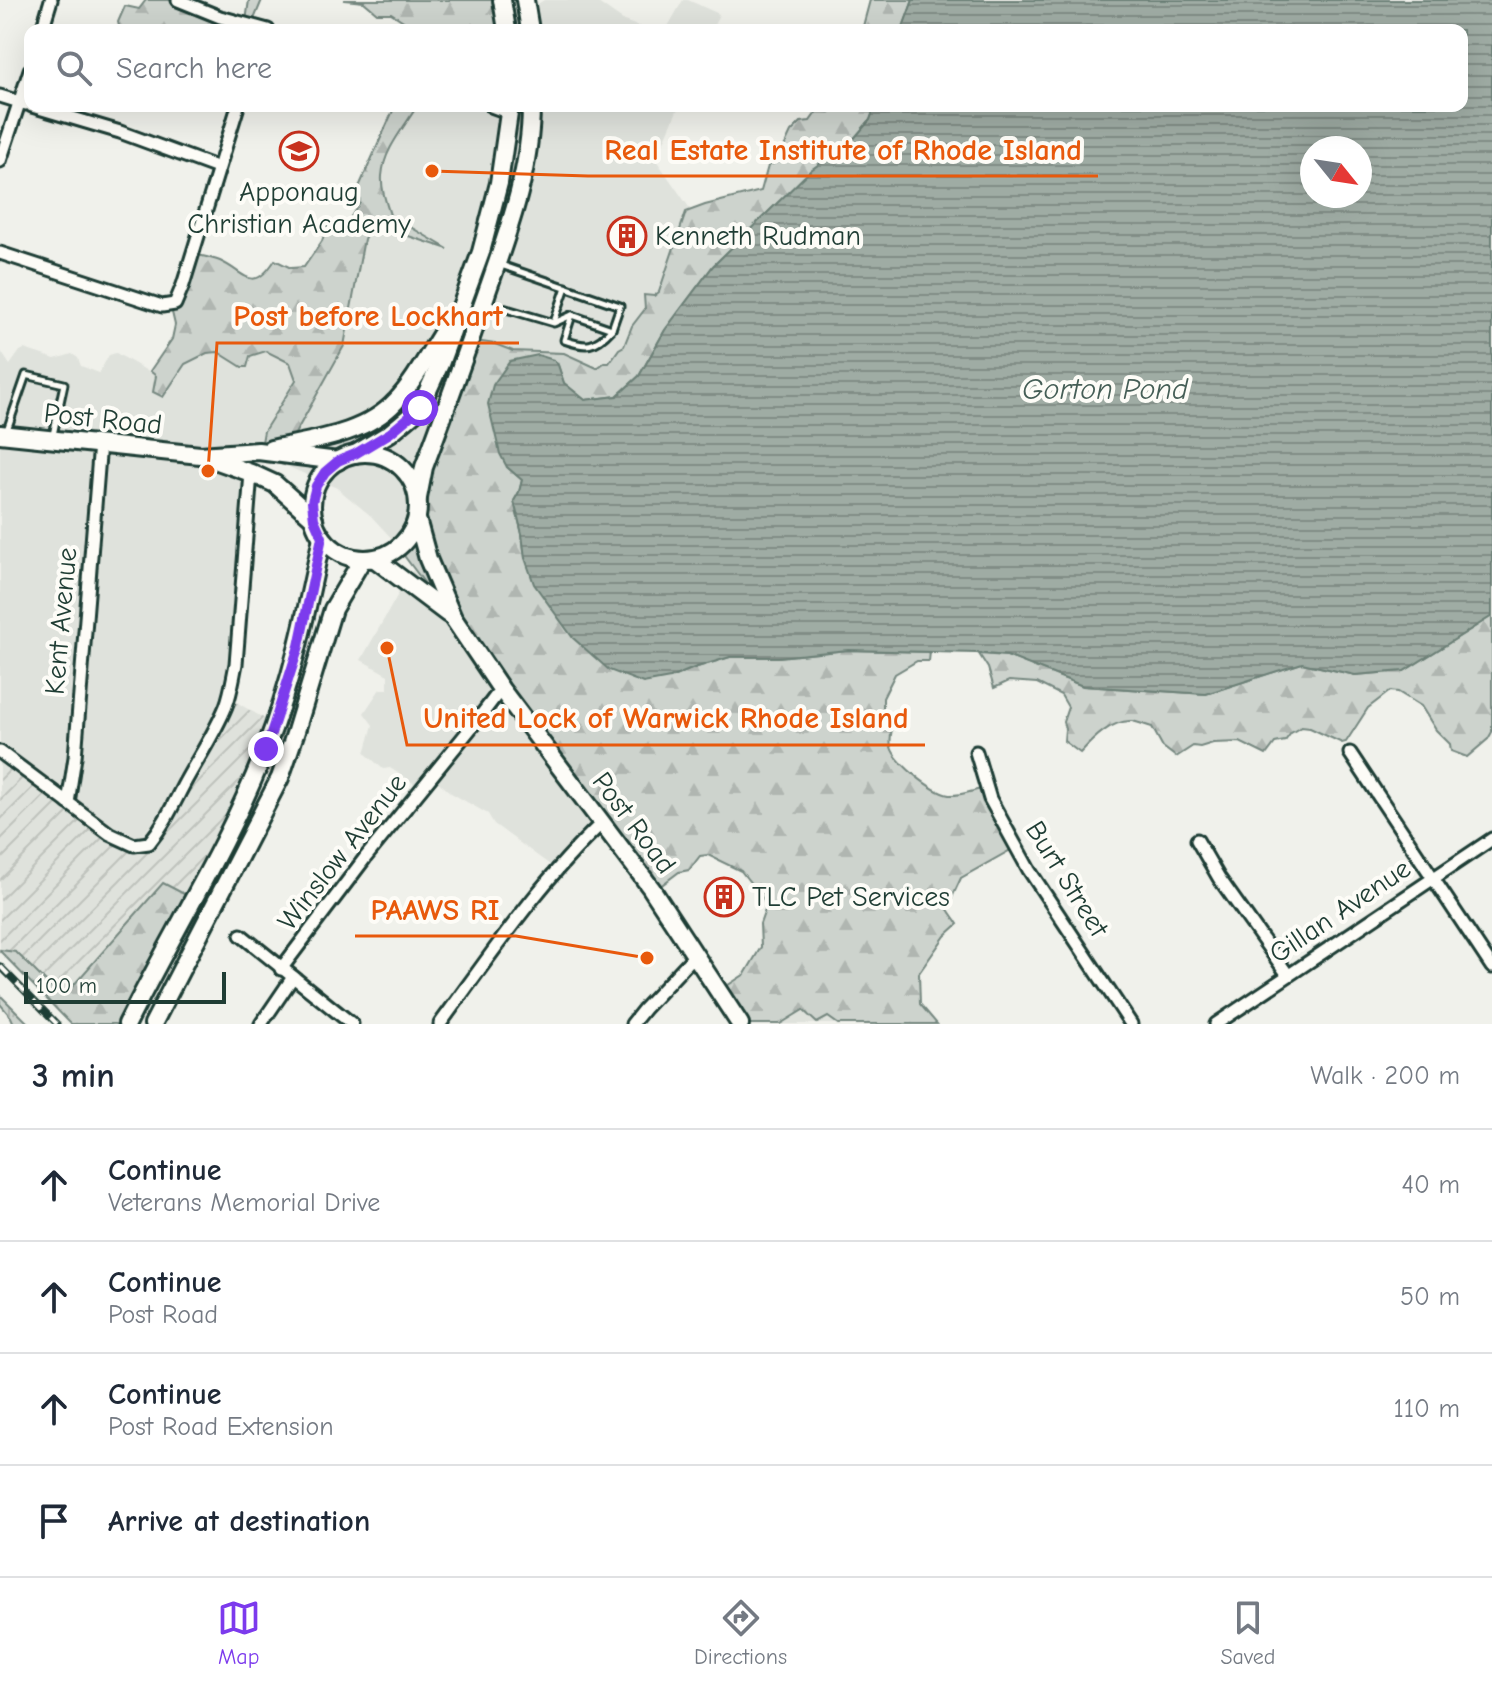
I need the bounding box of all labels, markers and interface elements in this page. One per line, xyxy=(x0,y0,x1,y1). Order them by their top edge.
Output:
search box xyxy=(24,24,1468,112)
icon: search xyxy=(52,46,96,90)
text: Search here xyxy=(116,51,272,86)
callout: Real Estate Institute of Rhode Island xyxy=(588,122,1098,176)
school or university icon: Apponaug Christian Academy xyxy=(278,130,320,172)
text: Real Estate Institute of Rhode Island xyxy=(604,133,1082,168)
north arrow xyxy=(1300,136,1372,208)
place label: Apponaug Christian Academy xyxy=(187,176,411,240)
building icon: Kenneth Rudman xyxy=(606,215,648,257)
place label: Kenneth Rudman xyxy=(655,220,861,252)
callout: Post before Lockhart xyxy=(217,289,519,343)
text: Post before Lockhart xyxy=(233,299,504,334)
water label: Gorton Pond xyxy=(1022,372,1189,407)
route start xyxy=(402,390,438,426)
street label: Post Road xyxy=(42,397,164,441)
street label: Kent Avenue xyxy=(39,546,83,696)
callout: United Lock of Warwick Rhode Island xyxy=(407,691,925,745)
text: United Lock of Warwick Rhode Island xyxy=(423,701,909,736)
route end xyxy=(248,731,284,767)
street label: Post Road xyxy=(586,766,682,880)
street label: Winslow Avenue xyxy=(271,767,413,937)
street label: Burt Street xyxy=(1019,815,1116,944)
street label: Gillan Avenue xyxy=(1263,852,1417,970)
building icon: TLC Pet Services xyxy=(703,876,745,918)
place label: TLC Pet Services xyxy=(752,881,950,913)
callout: PAAWS RI xyxy=(355,882,516,936)
text: PAAWS RI xyxy=(370,893,500,928)
scale bar xyxy=(24,968,226,1004)
text: 100 m xyxy=(36,973,97,999)
text: 3 min xyxy=(32,1056,115,1096)
text: Walk · 200 m xyxy=(1310,1061,1460,1091)
text: Continue xyxy=(108,1153,222,1188)
icon: ahead xyxy=(32,1163,76,1207)
text: 40 m xyxy=(1401,1170,1460,1200)
text: Veterans Memorial Drive xyxy=(108,1188,380,1218)
text: Continue xyxy=(108,1265,222,1300)
icon: ahead xyxy=(32,1275,76,1319)
text: 50 m xyxy=(1400,1282,1460,1312)
text: Post Road xyxy=(108,1300,218,1330)
text: Continue xyxy=(108,1377,222,1412)
icon: ahead xyxy=(32,1387,76,1431)
text: 110 m xyxy=(1393,1394,1460,1424)
text: Post Road Extension xyxy=(108,1412,334,1442)
icon: arrive xyxy=(32,1499,76,1543)
text: Arrive at destination xyxy=(108,1504,370,1539)
tab: Map xyxy=(217,1596,261,1670)
tab: Directions xyxy=(694,1596,787,1670)
tab: Saved xyxy=(1220,1596,1275,1670)

